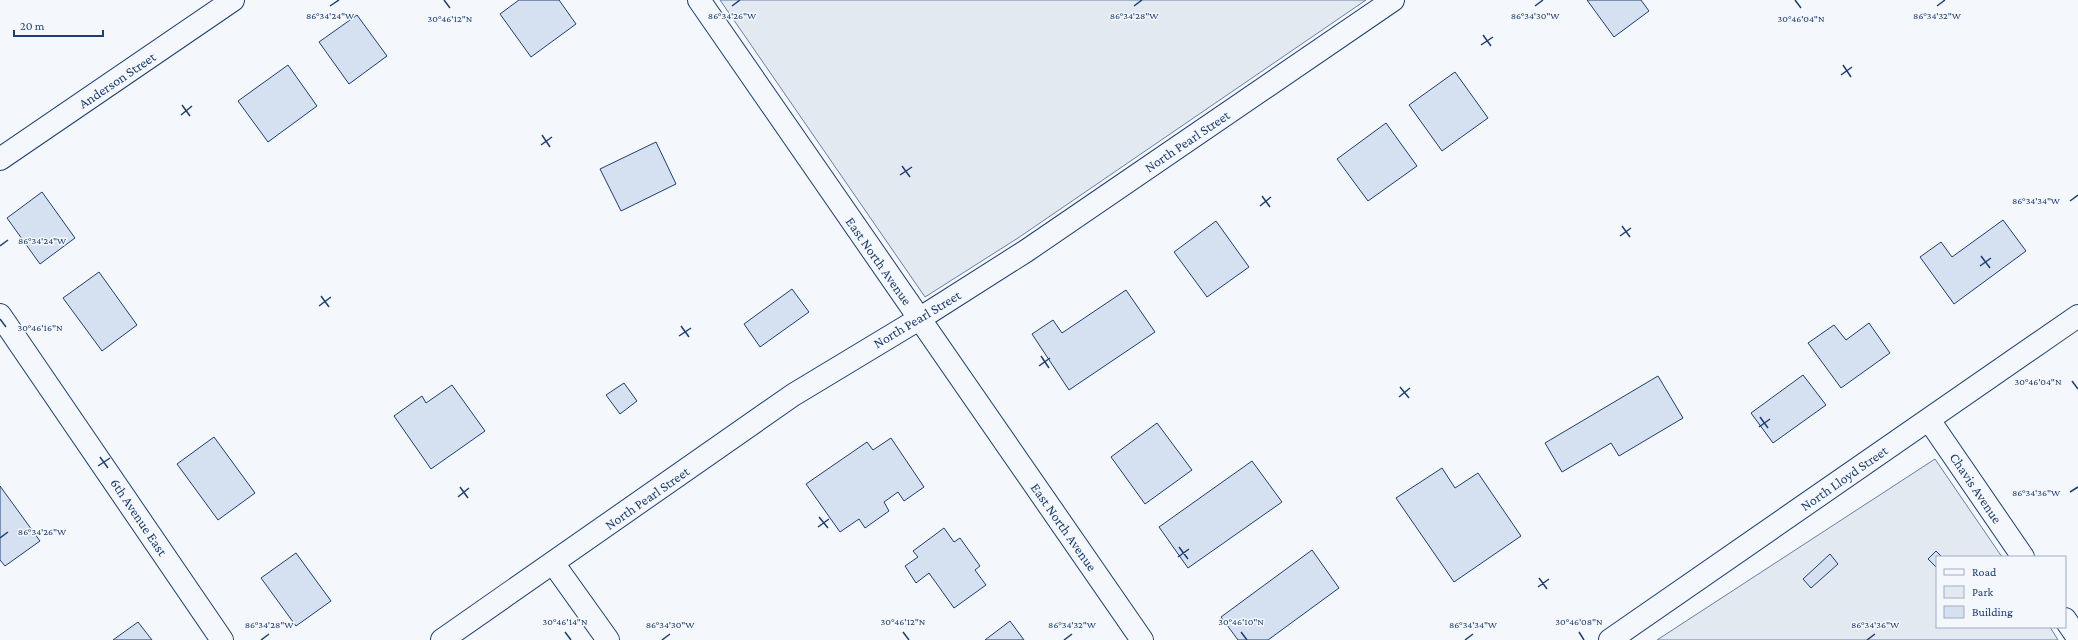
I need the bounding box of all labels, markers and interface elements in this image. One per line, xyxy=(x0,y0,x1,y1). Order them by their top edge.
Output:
text: 86°34'24"W xyxy=(306,10,355,21)
text: 86°34'26"W xyxy=(708,10,757,21)
text: 86°34'28"W xyxy=(1110,10,1159,21)
text: 86°34'30"W xyxy=(1511,10,1560,21)
text: 86°34'32"W xyxy=(1913,10,1962,21)
scale bar xyxy=(14,12,103,38)
text: 30°46'12"N xyxy=(428,13,473,24)
text: 30°46'04"N xyxy=(1778,13,1825,24)
text: 20 m xyxy=(20,19,45,33)
street label: Anderson Street xyxy=(76,48,159,112)
street label: North Pearl Street xyxy=(1141,106,1233,175)
text: 86°34'34"W xyxy=(2012,195,2061,206)
street label: East North Avenue xyxy=(843,214,915,308)
text: 86°34'24"W xyxy=(18,235,67,246)
street label: North Pearl Street xyxy=(870,286,964,351)
text: 30°46'16"N xyxy=(17,322,63,333)
text: 30°46'04"N xyxy=(2015,376,2062,387)
street label: North Lloyd Street xyxy=(1797,442,1891,514)
street label: Chavis Avenue xyxy=(1947,450,2005,526)
street label: North Pearl Street xyxy=(602,463,693,533)
street label: 6th Avenue East xyxy=(107,475,171,559)
street label: East North Avenue xyxy=(1028,480,1100,574)
text: 86°34'36"W xyxy=(2012,487,2061,498)
text: 86°34'26"W xyxy=(18,526,67,537)
legend xyxy=(1936,556,2066,628)
text: Road xyxy=(1972,565,1997,579)
text: Park xyxy=(1972,585,1994,599)
text: Building xyxy=(1972,605,2013,619)
text: 30°46'14"N xyxy=(543,616,588,627)
text: 30°46'12"N xyxy=(881,616,926,627)
text: 30°46'10"N xyxy=(1218,616,1264,627)
text: 30°46'08"N xyxy=(1555,616,1603,627)
text: 86°34'28"W xyxy=(245,619,294,630)
text: 86°34'30"W xyxy=(646,619,695,630)
text: 86°34'32"W xyxy=(1048,619,1097,630)
text: 86°34'34"W xyxy=(1449,619,1498,630)
text: 86°34'36"W xyxy=(1851,619,1900,630)

